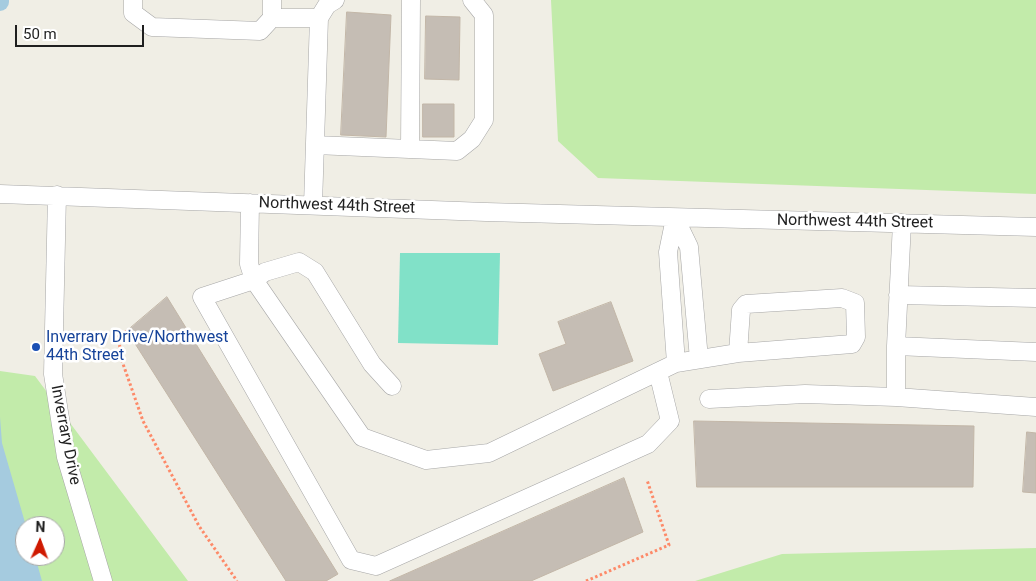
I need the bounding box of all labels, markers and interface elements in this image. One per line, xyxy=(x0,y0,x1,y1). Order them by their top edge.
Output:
scale bar xyxy=(18,15,146,47)
text: 50 m xyxy=(23,25,57,43)
street label: Northwest 44th Street xyxy=(258,194,416,218)
street label: Northwest 44th Street xyxy=(777,211,933,233)
place label: Inverrary Drive/Northwest 44th Street xyxy=(46,328,229,366)
marker: Inverrary Drive/Northwest 44th Street xyxy=(30,341,42,353)
street label: Inverrary Drive xyxy=(46,383,84,487)
north arrow xyxy=(15,516,65,566)
text: N xyxy=(35,519,46,535)

